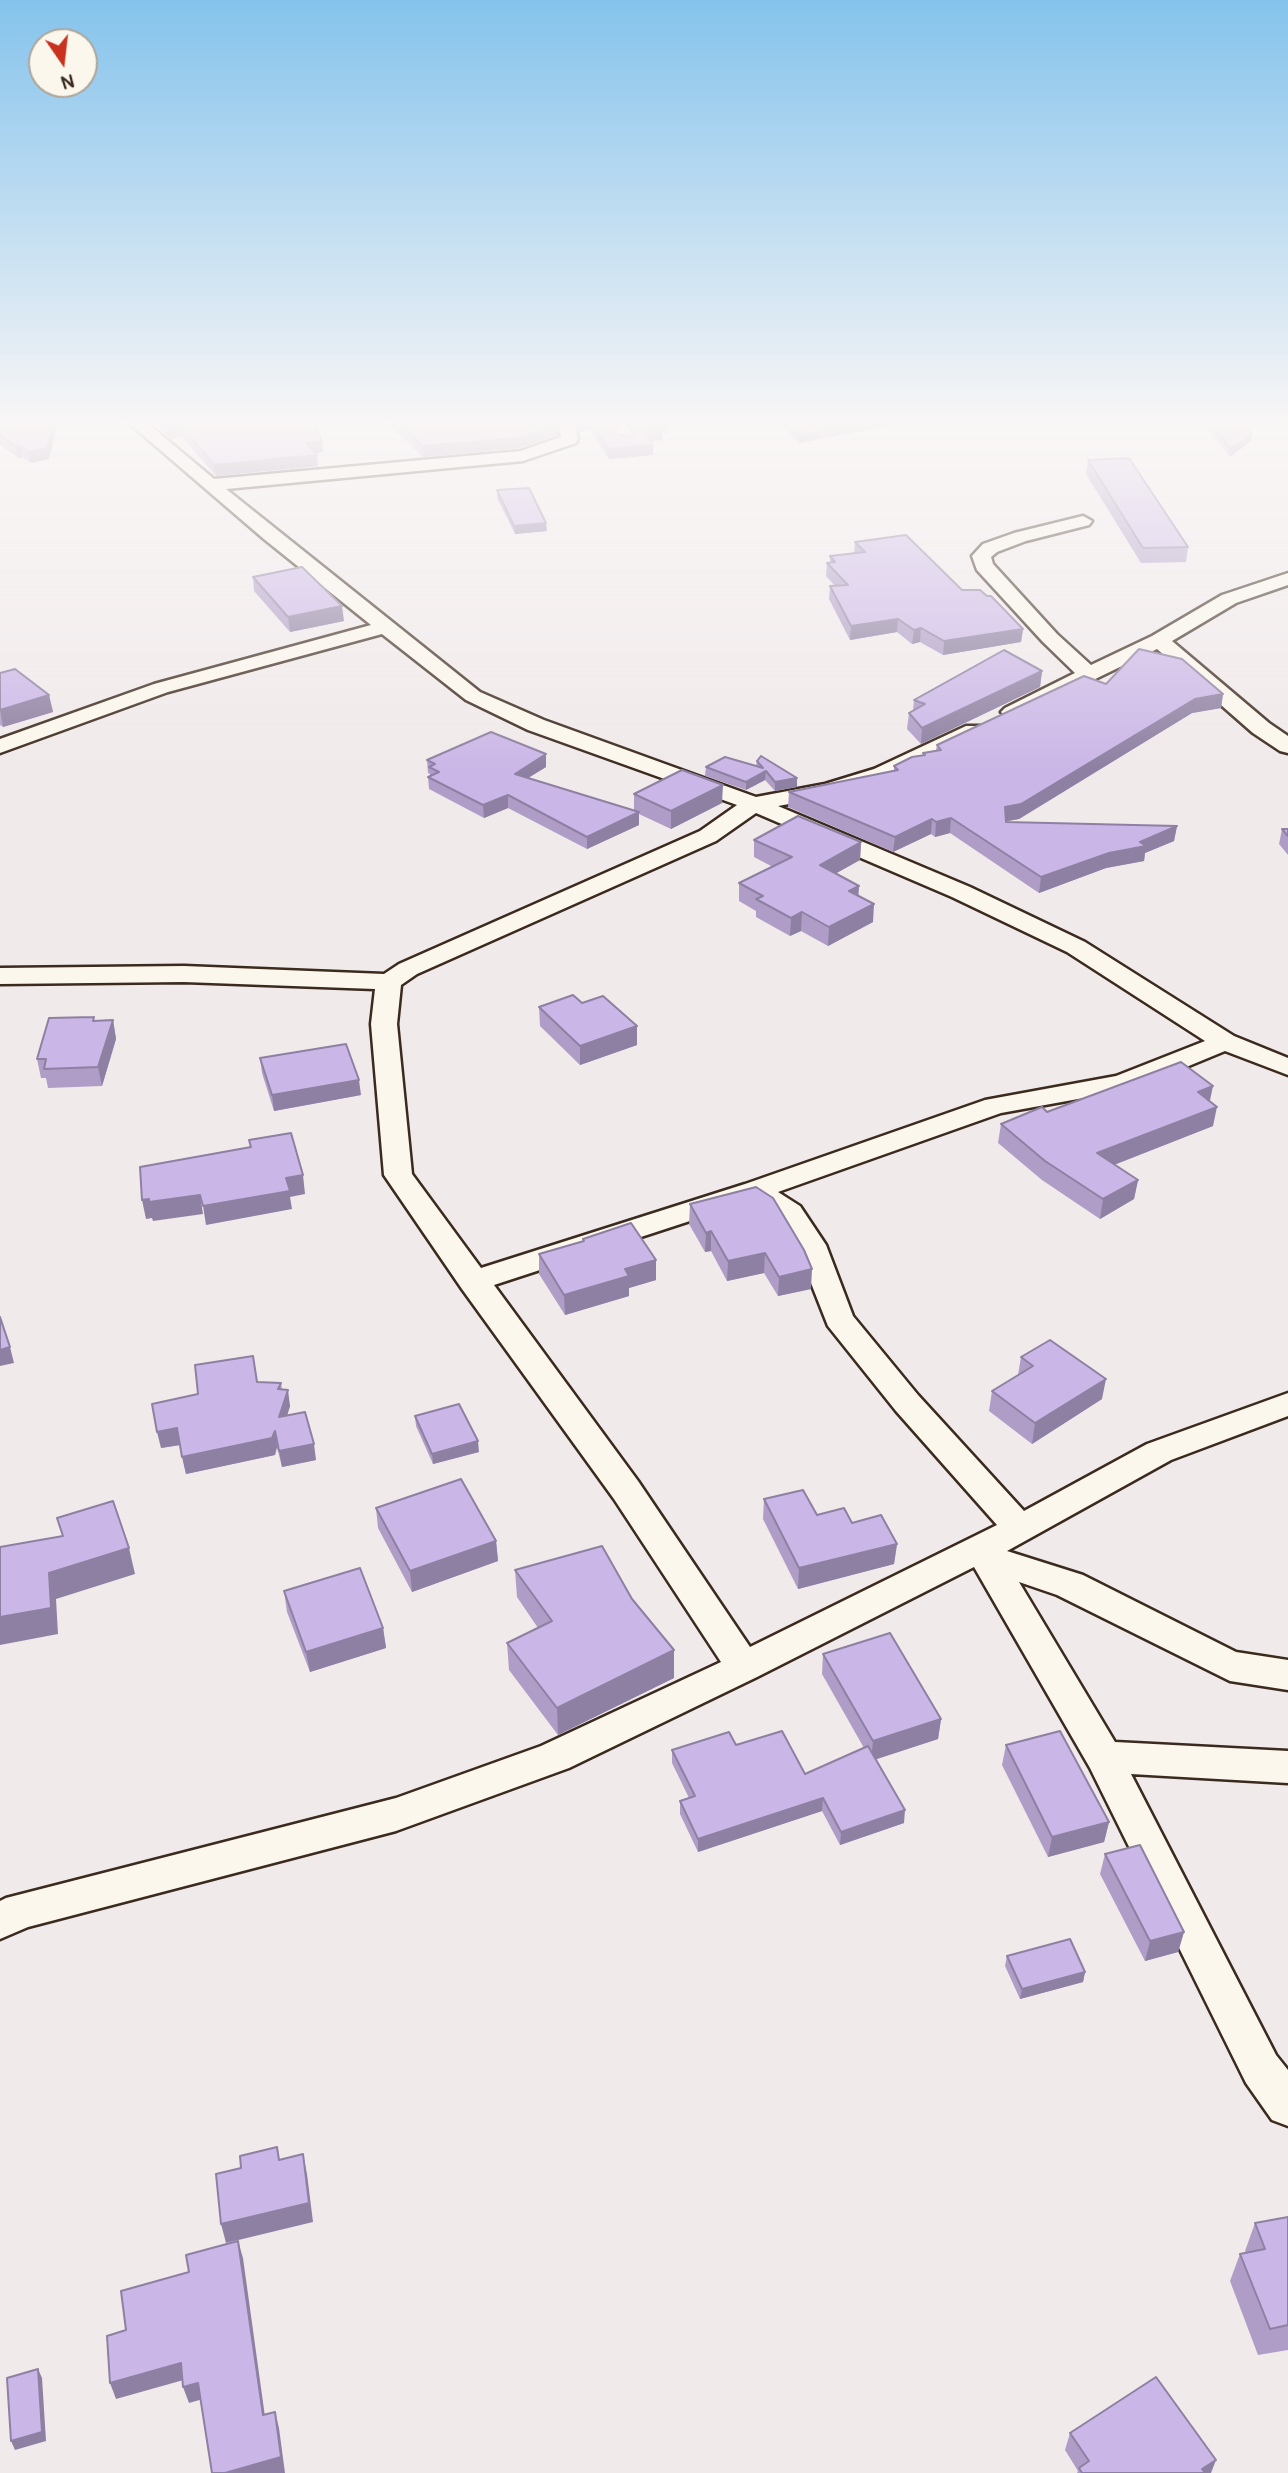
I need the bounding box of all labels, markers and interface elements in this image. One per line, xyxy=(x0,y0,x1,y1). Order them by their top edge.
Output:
north arrow xyxy=(28,28,98,98)
text: N xyxy=(58,68,77,95)

